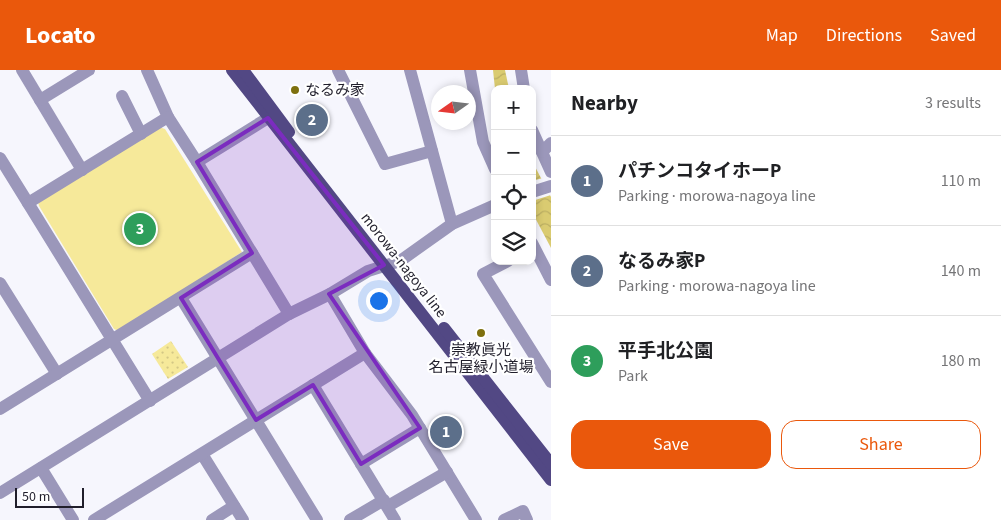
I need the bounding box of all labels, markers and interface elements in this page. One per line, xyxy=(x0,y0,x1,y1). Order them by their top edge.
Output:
text: Locato xyxy=(25,18,96,53)
text: Map xyxy=(766,23,798,48)
text: Directions xyxy=(826,23,902,48)
text: Saved xyxy=(930,23,976,48)
place label: なるみ家 xyxy=(305,80,365,101)
marker: なるみ家 xyxy=(289,84,301,96)
north arrow xyxy=(431,85,476,130)
map controls xyxy=(491,85,536,265)
button: + xyxy=(491,85,536,130)
text: Nearby xyxy=(571,88,638,118)
text: 3 results xyxy=(925,92,981,114)
pin: 2 xyxy=(296,101,328,139)
button: − xyxy=(491,130,536,175)
text: パチンコタイホーP xyxy=(618,158,781,185)
text: 1 xyxy=(583,170,591,192)
text: 110 m xyxy=(941,170,981,192)
button: locate xyxy=(491,175,536,220)
text: Parking · morowa-nagoya line xyxy=(618,185,816,207)
street label: morowa-nagoya line xyxy=(356,208,451,322)
pin: 3 xyxy=(124,210,156,248)
button: layers xyxy=(491,220,536,265)
text: なるみ家P xyxy=(618,248,705,275)
text: 2 xyxy=(583,260,591,282)
text: 140 m xyxy=(941,260,981,282)
text: Parking · morowa-nagoya line xyxy=(618,275,816,297)
your location xyxy=(366,288,392,314)
marker: 崇教眞光 名古屋緑小道場 xyxy=(475,327,487,339)
text: 平手北公園 xyxy=(618,338,713,365)
place label: 崇教眞光 名古屋緑小道場 xyxy=(428,340,534,378)
text: 3 xyxy=(583,350,591,372)
text: 180 m xyxy=(941,350,981,372)
text: Park xyxy=(618,365,648,387)
pin: 1 xyxy=(430,413,462,451)
button: Save xyxy=(571,420,771,469)
button: Share xyxy=(781,420,981,469)
scale bar xyxy=(15,485,84,508)
text: 50 m xyxy=(22,487,50,507)

